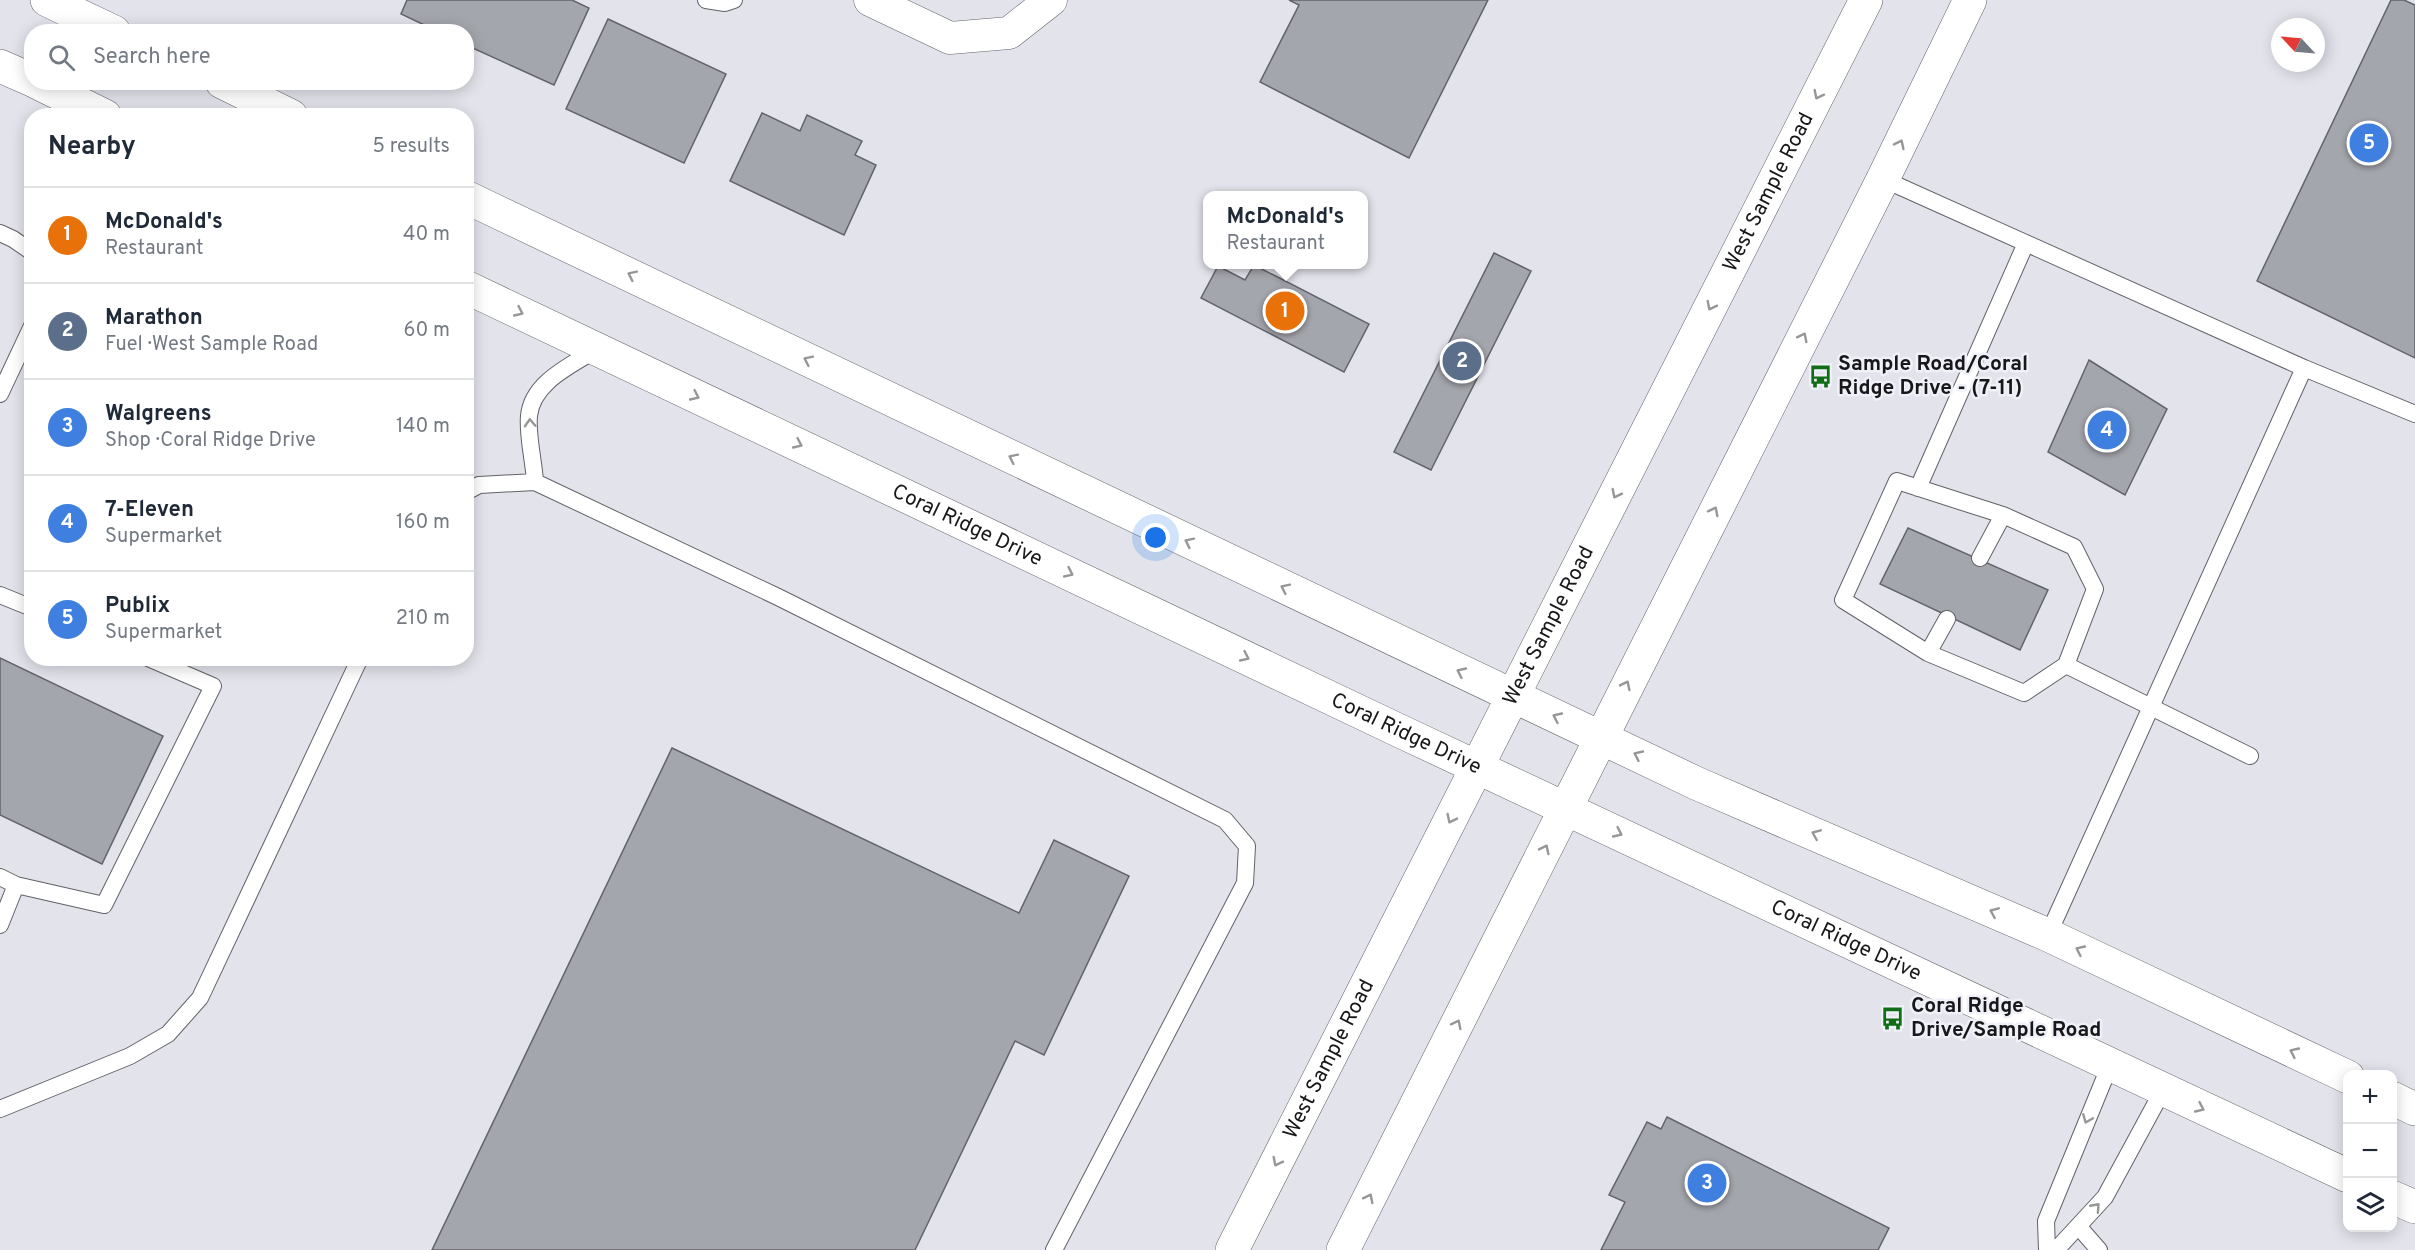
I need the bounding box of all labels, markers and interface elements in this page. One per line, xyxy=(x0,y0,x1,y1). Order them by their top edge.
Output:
north arrow xyxy=(2271,18,2325,72)
search box xyxy=(24,24,474,90)
icon: search xyxy=(45,41,78,74)
text: Search here xyxy=(93,44,211,71)
one-way arrow xyxy=(1814,88,1826,99)
street label: West Sample Road xyxy=(1717,108,1820,276)
pin: 5 xyxy=(2350,120,2388,166)
text: Nearby xyxy=(48,131,136,164)
text: 5 results xyxy=(373,134,450,160)
one-way arrow xyxy=(1893,140,1904,151)
popup xyxy=(1203,191,1368,269)
text: McDonald's xyxy=(1227,204,1344,231)
text: McDonald's xyxy=(105,209,223,236)
text: 1 xyxy=(64,222,72,248)
text: 40 m xyxy=(403,222,450,248)
text: Restaurant xyxy=(1227,231,1325,257)
text: Restaurant xyxy=(105,236,204,262)
one-way arrow xyxy=(627,271,638,283)
pin: 1 xyxy=(1266,288,1304,334)
one-way arrow xyxy=(1707,300,1719,311)
text: Marathon xyxy=(105,305,203,332)
one-way arrow xyxy=(513,305,524,317)
text: 2 xyxy=(61,318,74,344)
text: 60 m xyxy=(404,318,450,344)
text: Fuel · West Sample Road xyxy=(105,332,318,358)
one-way arrow xyxy=(1795,332,1807,343)
pin: 2 xyxy=(1442,338,1482,384)
place label: Sample Road/Coral Ridge Drive - (7-11) xyxy=(1838,351,2028,402)
one-way arrow xyxy=(803,356,814,368)
bus stop icon: Sample Road/Coral Ridge Drive - (7-11) xyxy=(1807,363,1833,389)
one-way arrow xyxy=(689,388,700,400)
text: Walgreens xyxy=(105,401,212,428)
pin: 4 xyxy=(2088,408,2126,452)
text: 3 xyxy=(62,414,74,440)
text: 140 m xyxy=(396,414,450,440)
one-way arrow xyxy=(524,419,537,428)
text: Shop · Coral Ridge Drive xyxy=(105,428,316,454)
one-way arrow xyxy=(791,437,802,449)
one-way arrow xyxy=(1008,454,1019,466)
street label: Coral Ridge Drive xyxy=(888,478,1047,573)
one-way arrow xyxy=(1612,488,1623,498)
text: 7-Eleven xyxy=(105,497,194,524)
one-way arrow xyxy=(1707,506,1719,517)
text: 4 xyxy=(61,510,74,536)
text: 160 m xyxy=(396,510,450,536)
your location xyxy=(1141,523,1170,552)
text: Supermarket xyxy=(105,524,222,550)
one-way arrow xyxy=(1184,538,1195,550)
street label: West Sample Road xyxy=(1497,542,1600,710)
one-way arrow xyxy=(1062,566,1073,578)
one-way arrow xyxy=(1280,584,1291,596)
text: Publix xyxy=(105,593,170,620)
text: 5 xyxy=(61,606,74,632)
text: 210 m xyxy=(396,606,450,632)
text: Supermarket xyxy=(105,620,222,646)
one-way arrow xyxy=(1238,650,1249,662)
one-way arrow xyxy=(1456,667,1467,679)
one-way arrow xyxy=(1619,680,1631,691)
street label: Coral Ridge Drive xyxy=(1327,687,1486,781)
one-way arrow xyxy=(1553,712,1564,724)
one-way arrow xyxy=(1633,750,1644,762)
one-way arrow xyxy=(1446,813,1458,824)
one-way arrow xyxy=(1612,825,1623,837)
one-way arrow xyxy=(1811,830,1822,842)
one-way arrow xyxy=(1537,845,1549,856)
street label: Coral Ridge Drive xyxy=(1766,893,1926,987)
one-way arrow xyxy=(1990,907,2001,919)
one-way arrow xyxy=(2076,946,2087,958)
street label: West Sample Road xyxy=(1277,975,1380,1143)
place label: Coral Ridge Drive/Sample Road xyxy=(1911,993,2101,1044)
bus stop icon: Coral Ridge Drive/Sample Road xyxy=(1880,1005,1906,1031)
one-way arrow xyxy=(1450,1019,1461,1030)
one-way arrow xyxy=(2290,1047,2301,1059)
map controls xyxy=(2343,1070,2397,1232)
button: + xyxy=(2343,1070,2397,1124)
one-way arrow xyxy=(2194,1100,2205,1112)
one-way arrow xyxy=(2082,1113,2094,1124)
button: − xyxy=(2343,1124,2397,1178)
one-way arrow xyxy=(1272,1155,1284,1166)
pin: 3 xyxy=(1688,1160,1726,1206)
button: layers xyxy=(2343,1178,2397,1232)
one-way arrow xyxy=(1362,1193,1374,1204)
one-way arrow xyxy=(2089,1203,2100,1213)

